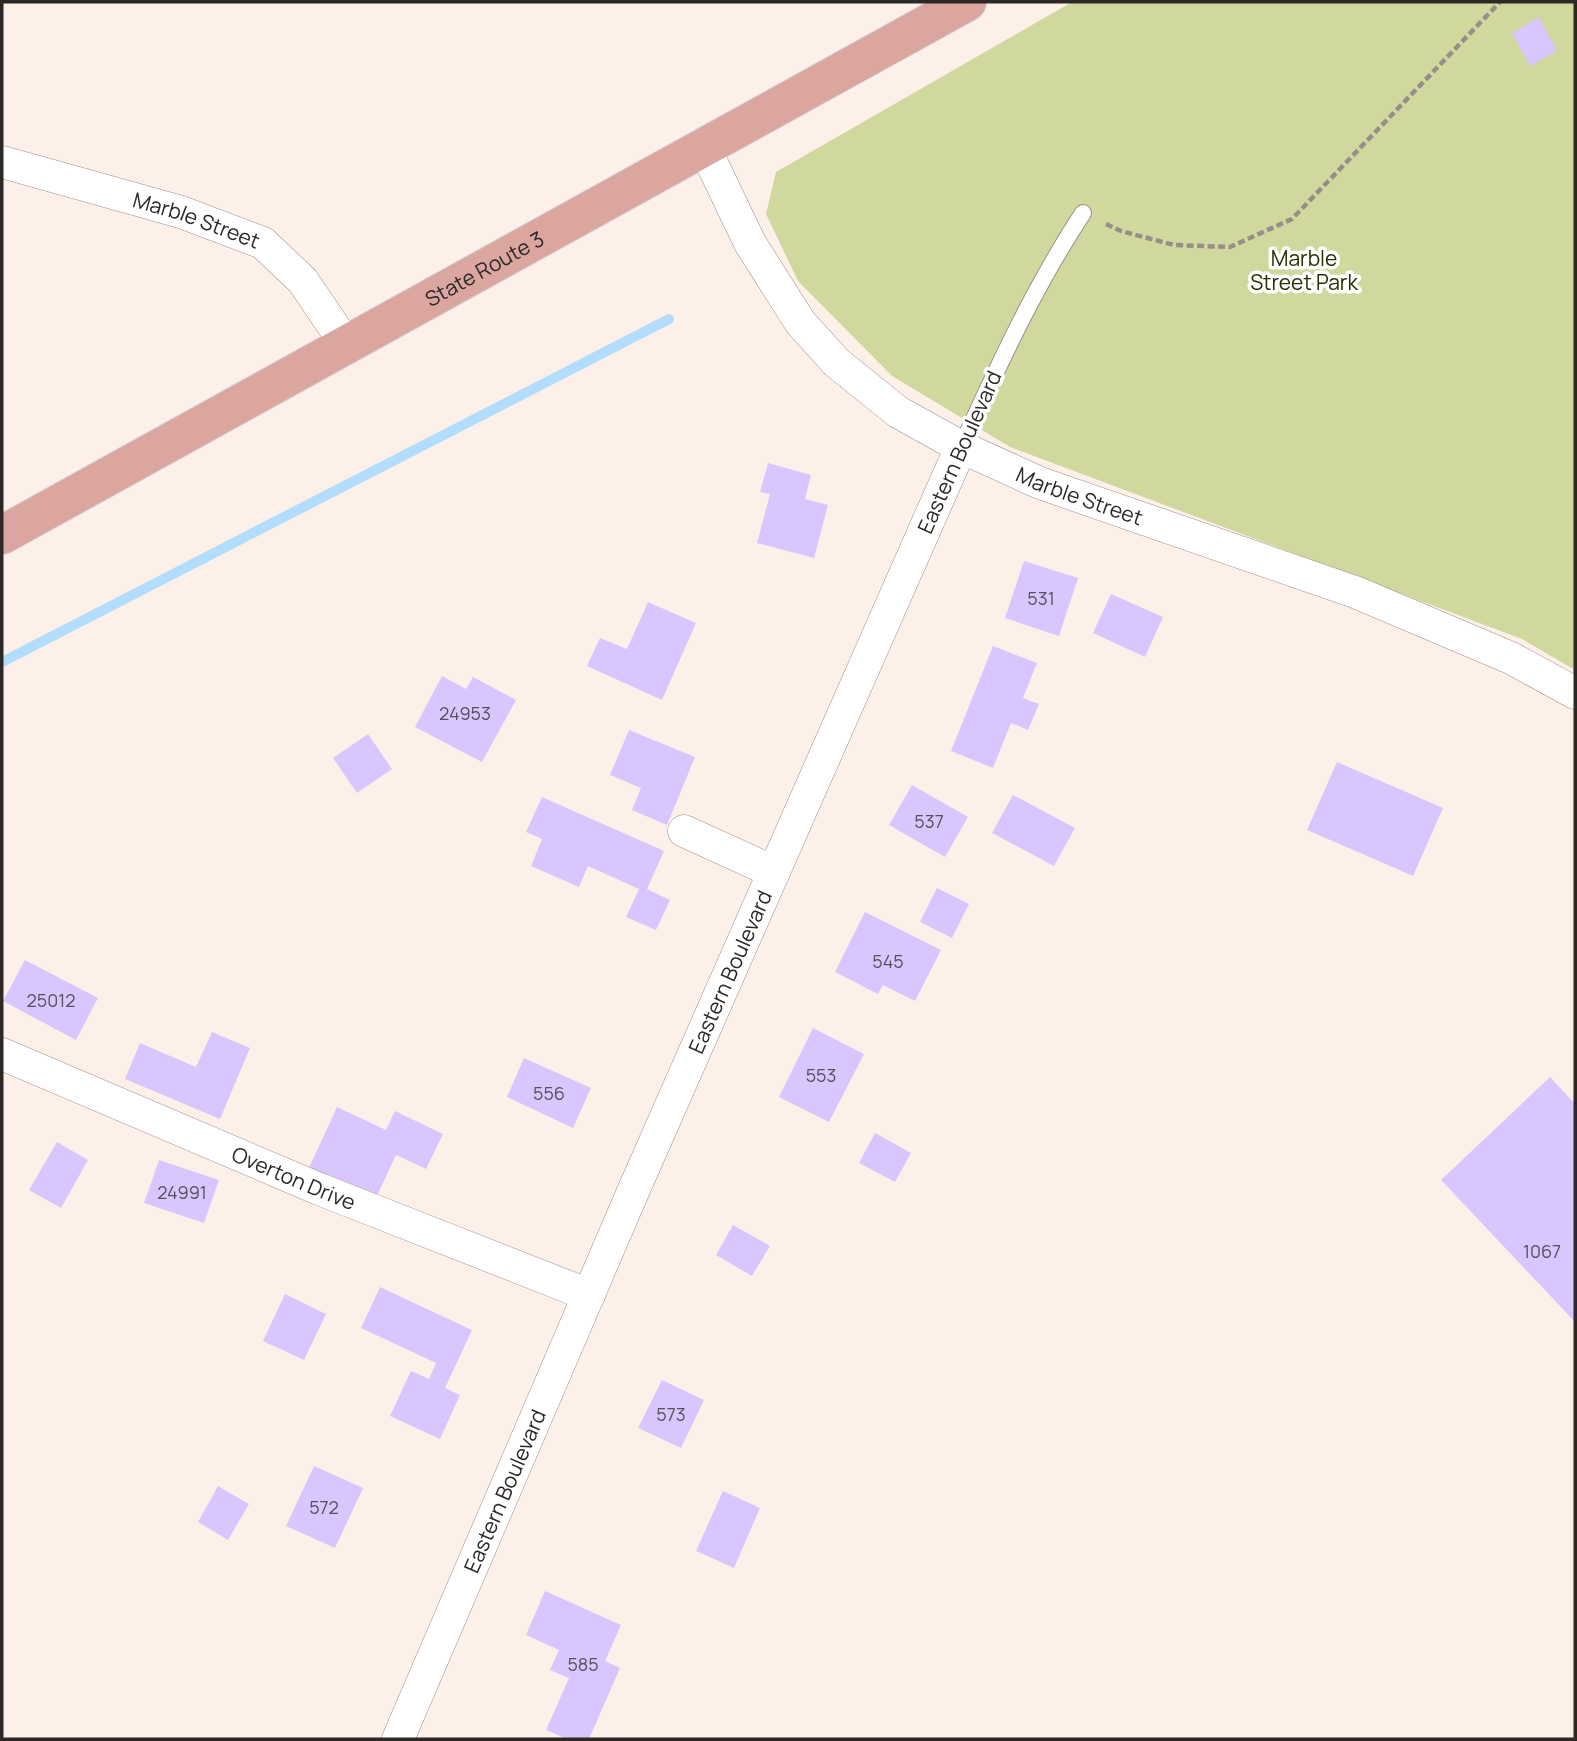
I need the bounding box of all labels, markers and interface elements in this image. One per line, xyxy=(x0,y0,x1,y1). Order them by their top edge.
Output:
street label: Marble Street xyxy=(130,185,264,255)
street label: State Route 3 xyxy=(420,224,549,313)
park label: Marble Street Park xyxy=(1250,244,1358,296)
street label: Eastern Boulevard xyxy=(911,366,1007,538)
street label: Marble Street xyxy=(1012,460,1147,532)
house number: 531 xyxy=(1027,586,1055,610)
house number: 24953 xyxy=(439,701,491,725)
house number: 537 xyxy=(914,809,944,833)
street label: Eastern Boulevard xyxy=(682,886,778,1058)
house number: 545 xyxy=(872,949,904,973)
house number: 25012 xyxy=(27,988,75,1012)
house number: 553 xyxy=(806,1063,836,1087)
house number: 556 xyxy=(533,1081,565,1105)
street label: Overton Drive xyxy=(228,1140,360,1216)
house number: 24991 xyxy=(157,1180,207,1204)
house number: 1067 xyxy=(1523,1239,1561,1263)
house number: 573 xyxy=(656,1402,686,1426)
street label: Eastern Boulevard xyxy=(457,1405,552,1577)
house number: 572 xyxy=(309,1495,339,1519)
house number: 585 xyxy=(567,1652,599,1676)

